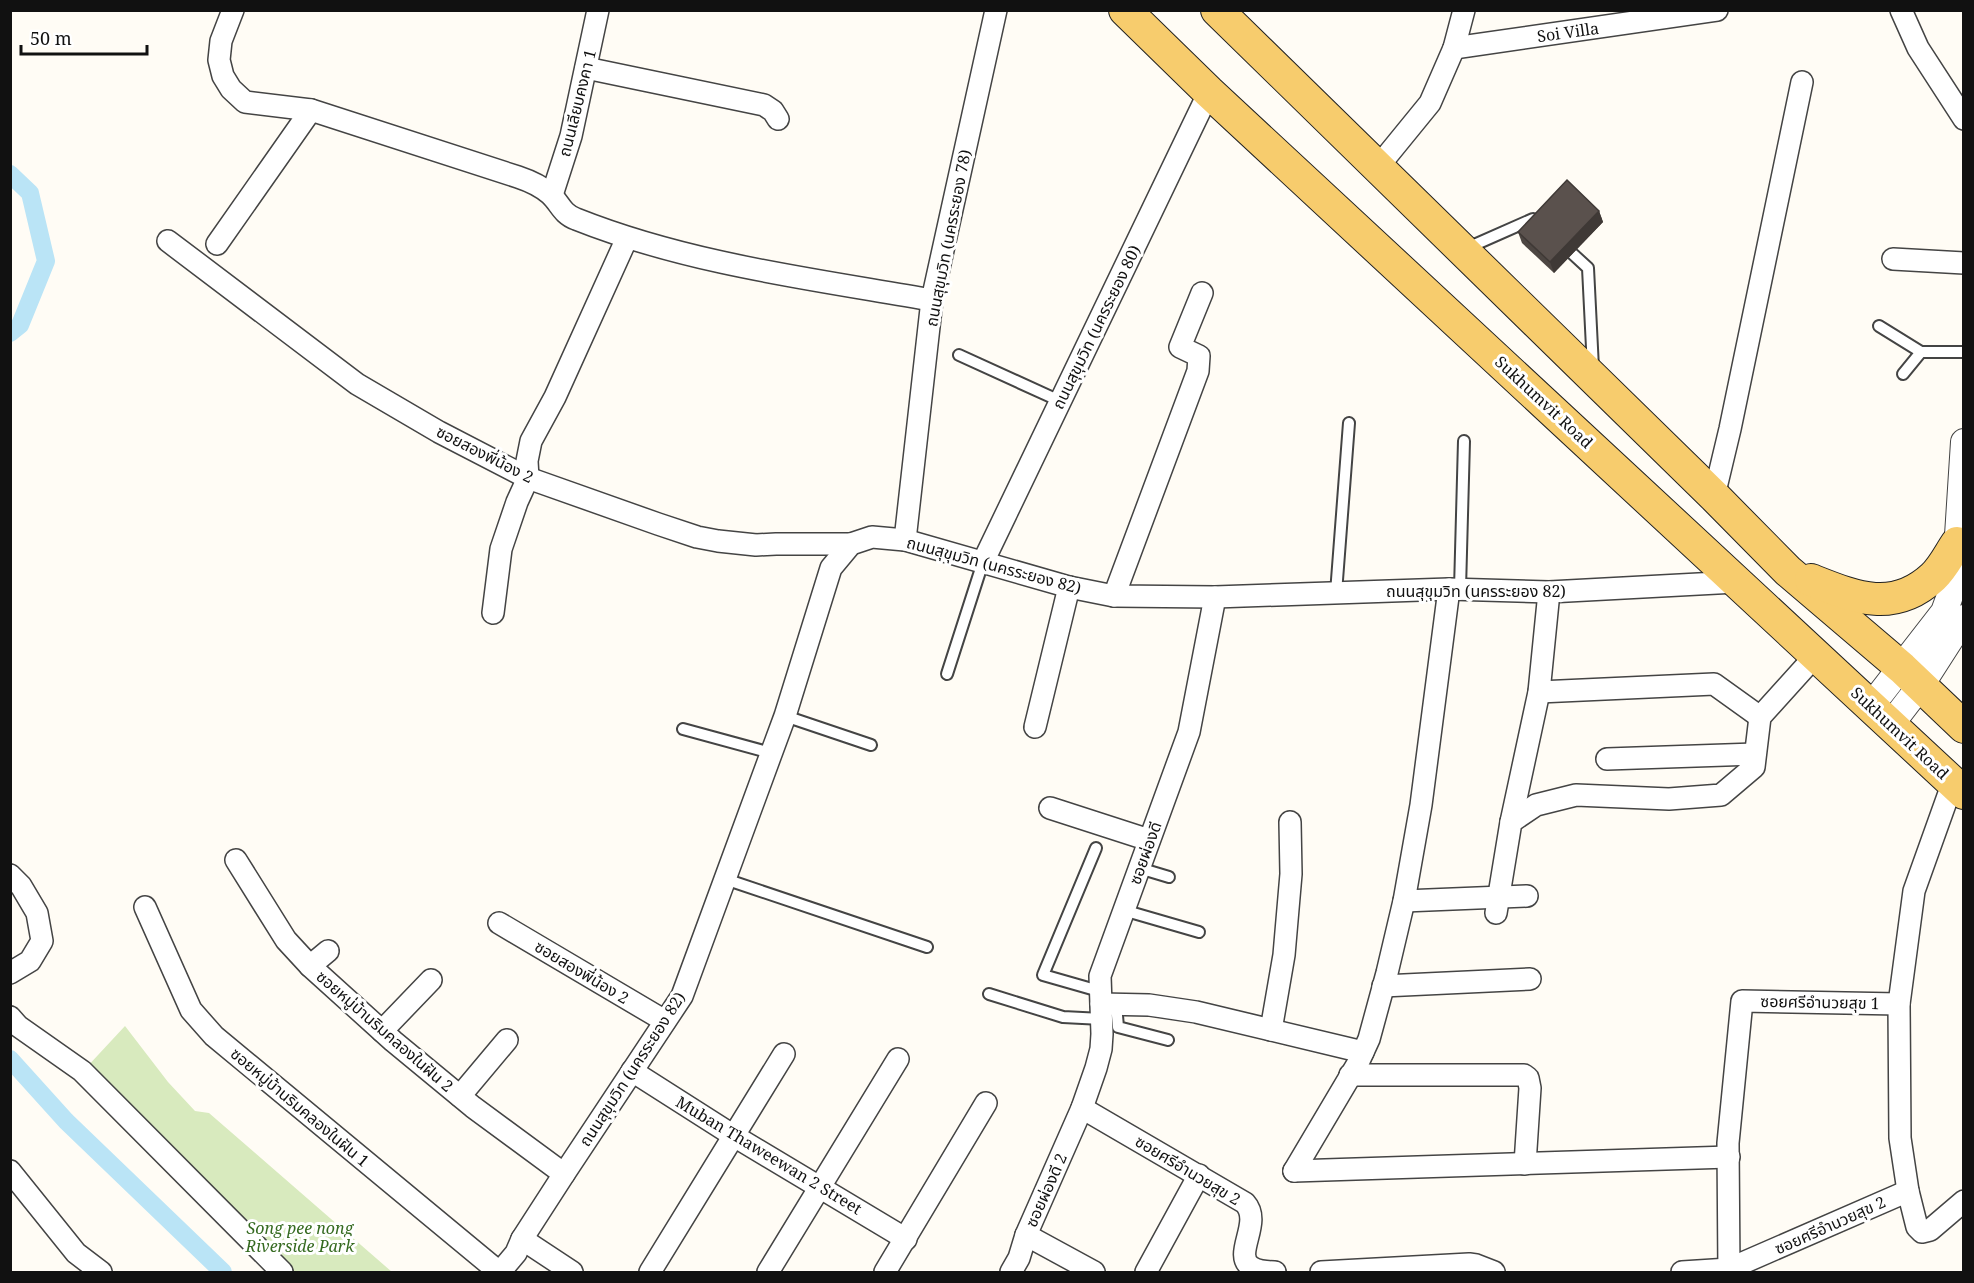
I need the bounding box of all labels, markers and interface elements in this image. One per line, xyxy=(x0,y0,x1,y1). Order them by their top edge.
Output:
street label: Soi Villa xyxy=(1536,17,1600,47)
scale bar xyxy=(21,18,147,56)
text: 50 m xyxy=(30,26,72,50)
street label: ถนนเลียบคงคา 1 xyxy=(553,47,601,159)
street label: ถนนสุขุมวิท (นครระยอง 78) xyxy=(920,148,976,328)
street label: ถนนสุขุมวิท (นครระยอง 80) xyxy=(1047,241,1145,413)
street label: Sukhumvit Road xyxy=(1490,351,1598,453)
street label: ซอยสองพี่น้อง 2 xyxy=(433,420,537,488)
street label: ถนนสุขุมวิท (นครระยอง 82) xyxy=(904,531,1084,599)
street label: ถนนสุขุมวิท (นครระยอง 82) xyxy=(1386,580,1566,602)
street label: Sukhumvit Road xyxy=(1846,682,1954,784)
street label: ซอยผ่องดี xyxy=(1123,818,1167,888)
street label: ซอยสองพี่น้อง 2 xyxy=(531,935,633,1009)
street label: ซอยหมู่บ้านริมคลองในฝัน 2 xyxy=(312,965,458,1097)
street label: ถนนสุขุมวิท (นครระยอง 82) xyxy=(574,988,690,1150)
street label: ซอยศรีอำนวยสุข 1 xyxy=(1760,990,1880,1014)
street label: ซอยหมู่บ้านริมคลองในฝัน 1 xyxy=(226,1042,374,1172)
street label: Muban Thaweewan 2 Street xyxy=(672,1091,866,1220)
street label: ซอยศรีอำนวยสุข 2 xyxy=(1131,1130,1245,1210)
street label: ซอยผ่องดี 2 xyxy=(1020,1150,1072,1230)
street label: ซอยศรีอำนวยสุข 2 xyxy=(1771,1191,1889,1259)
park label: Song pee nong Riverside Park xyxy=(245,1217,355,1257)

